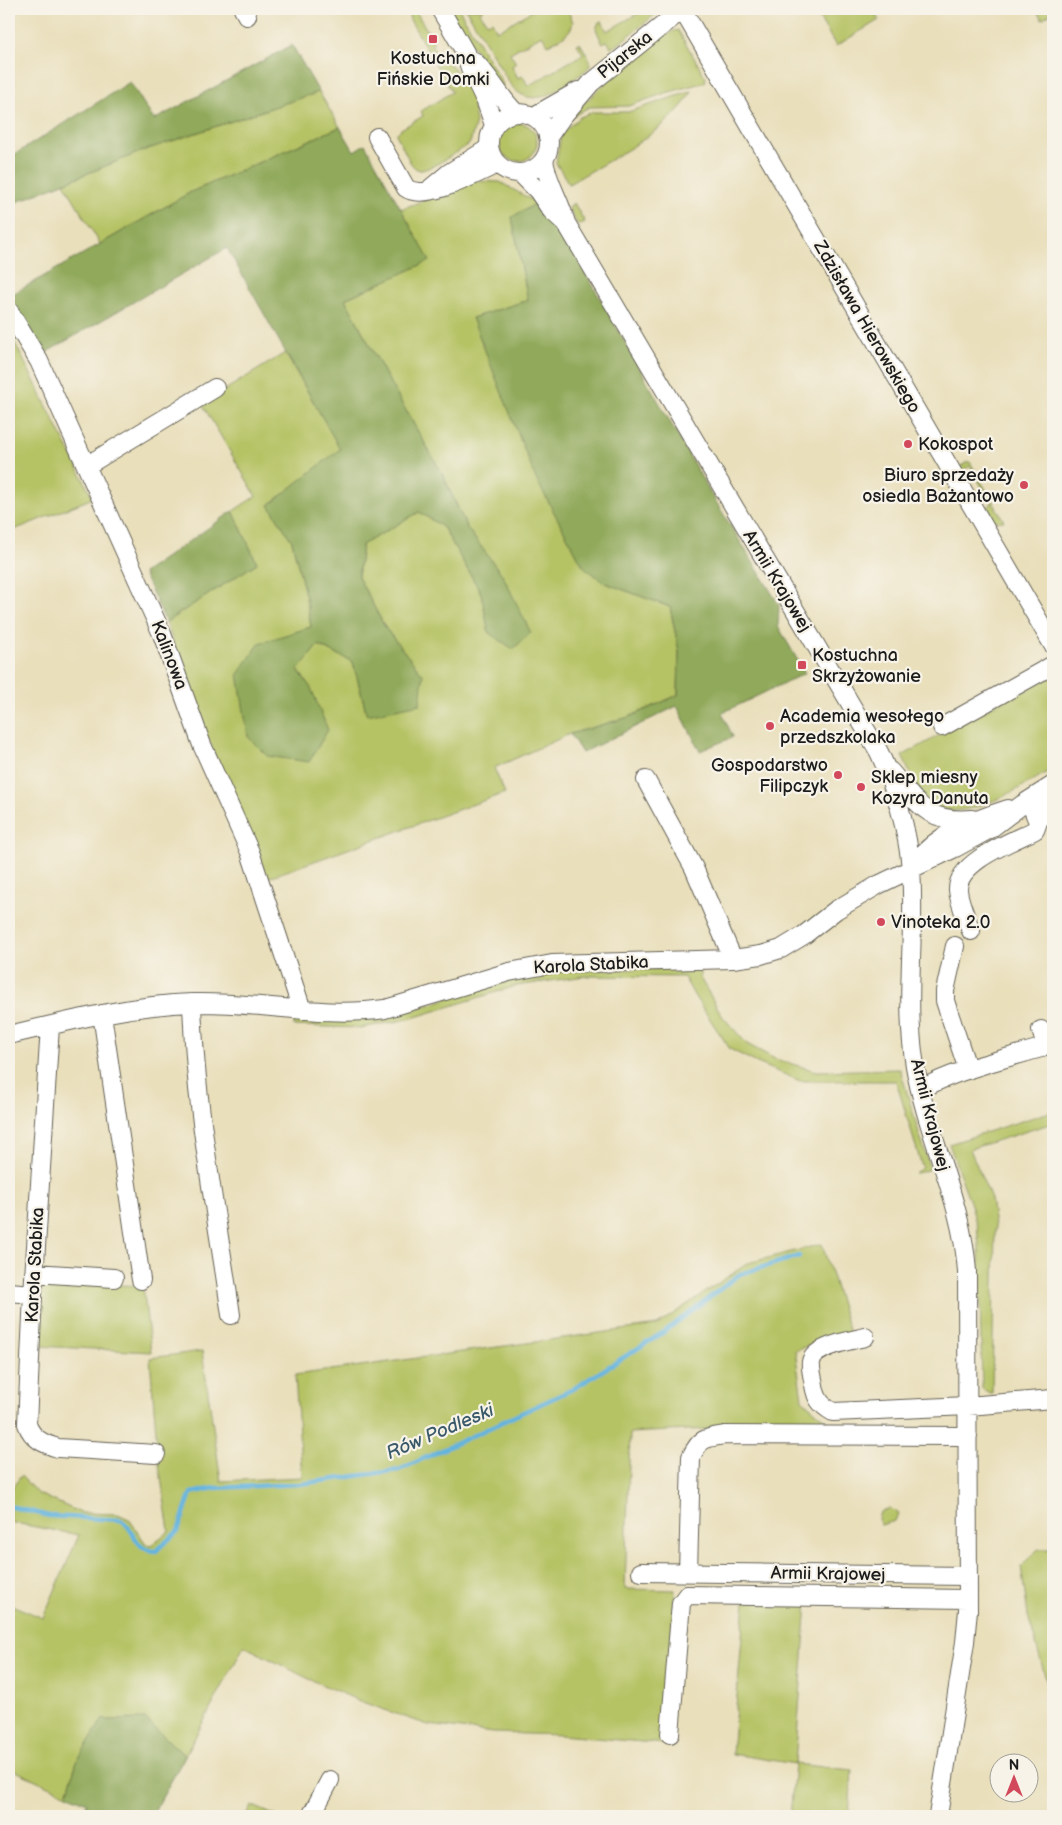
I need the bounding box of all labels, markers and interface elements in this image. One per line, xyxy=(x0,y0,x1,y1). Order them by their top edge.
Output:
street label: Pijarska xyxy=(593,27,657,83)
marker: Kostuchna Fińskie Domki xyxy=(427,33,439,45)
place label: Kostuchna Fińskie Domki xyxy=(376,48,490,90)
street label: Zdzisława Hierowskiego xyxy=(809,236,925,417)
place label: Kokospot xyxy=(918,434,994,455)
marker: Kokospot xyxy=(902,438,914,450)
place label: Biuro sprzedaży osiedla Bażantowo xyxy=(862,465,1015,507)
marker: Biuro sprzedaży osiedla Bażantowo xyxy=(1018,479,1030,491)
street label: Armii Krajowej xyxy=(738,526,816,636)
street label: Kalinowa xyxy=(146,618,192,692)
place label: Kostuchna Skrzyżowanie xyxy=(812,645,921,687)
marker: Kostuchna Skrzyżowanie xyxy=(796,659,808,671)
place label: Academia wesołego przedszkolaka xyxy=(780,706,944,748)
marker: Academia wesołego przedszkolaka xyxy=(764,720,776,732)
place label: Gospodarstwo Filipczyk xyxy=(711,755,828,797)
place label: Sklep miesny Kozyra Danuta xyxy=(871,767,989,809)
marker: Gospodarstwo Filipczyk xyxy=(832,769,844,781)
marker: Sklep miesny Kozyra Danuta xyxy=(855,781,867,793)
place label: Vinoteka 2.0 xyxy=(891,912,990,933)
marker: Vinoteka 2.0 xyxy=(875,916,887,928)
street label: Karola Stabika xyxy=(533,951,649,979)
street label: Armii Krajowej xyxy=(906,1057,954,1173)
street label: Karola Stabika xyxy=(21,1207,49,1323)
water label: Rów Podleski xyxy=(383,1399,498,1465)
street label: Armii Krajowej xyxy=(770,1562,886,1586)
north arrow xyxy=(990,1752,1040,1802)
text: N xyxy=(1009,1757,1019,1774)

